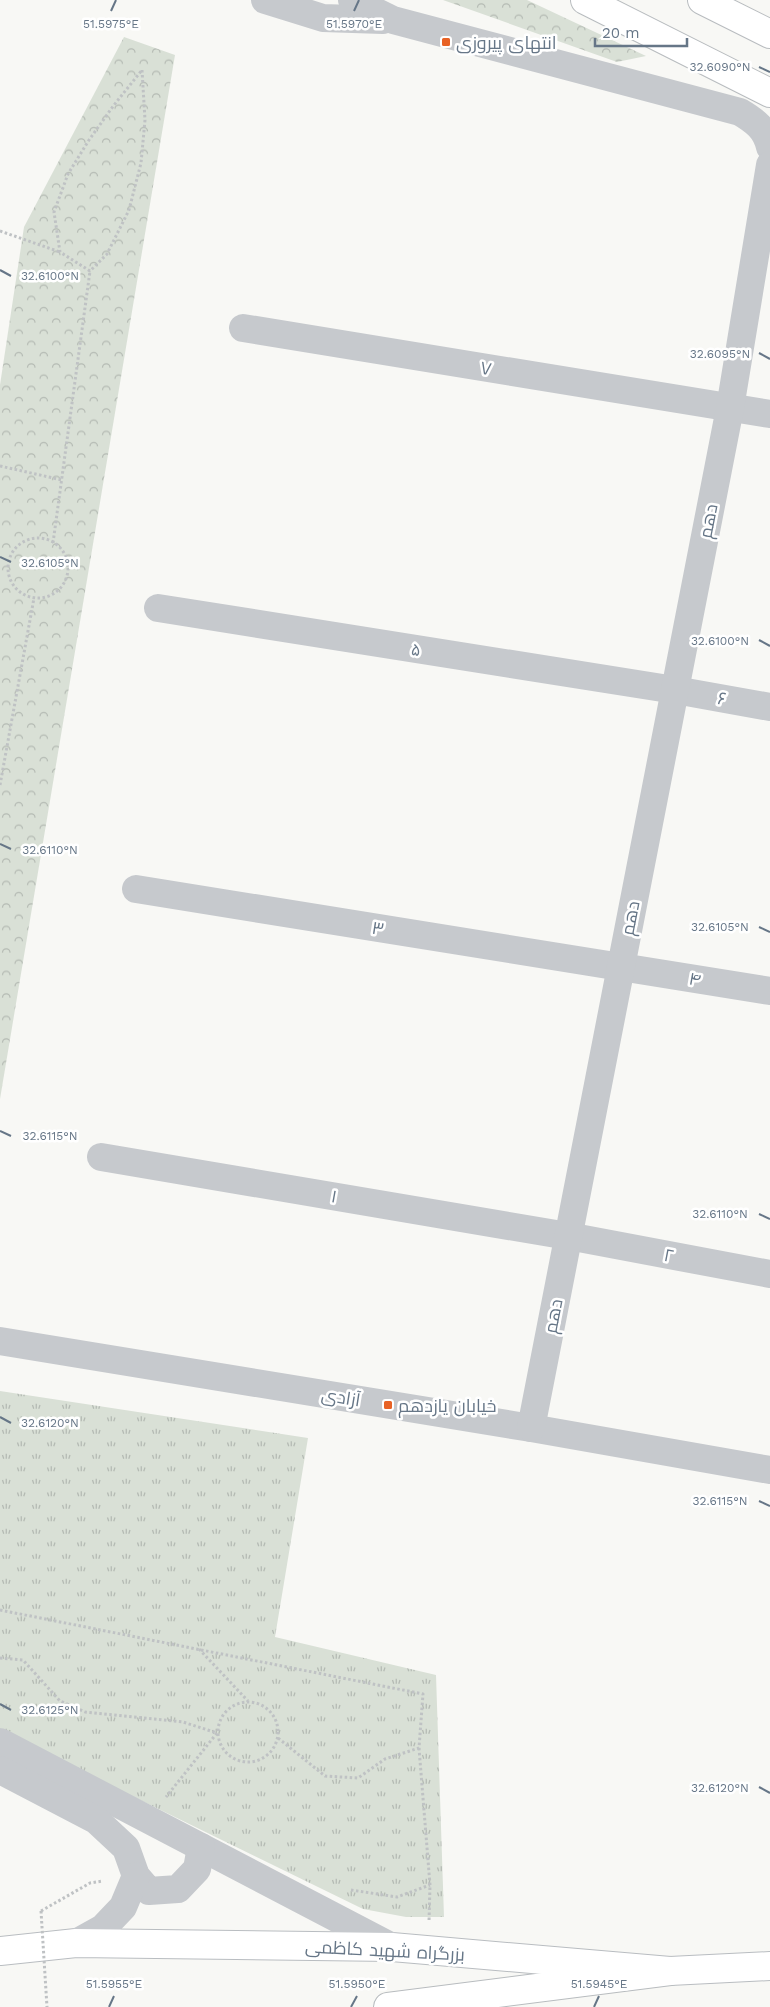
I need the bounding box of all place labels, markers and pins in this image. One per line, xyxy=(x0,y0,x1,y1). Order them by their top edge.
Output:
place label: انتهای پیروزی xyxy=(456,32,557,55)
marker: انتهای پیروزی xyxy=(440,36,452,48)
place label: خیابان یازدهم xyxy=(398,1395,497,1418)
marker: خیابان یازدهم xyxy=(382,1399,394,1411)

